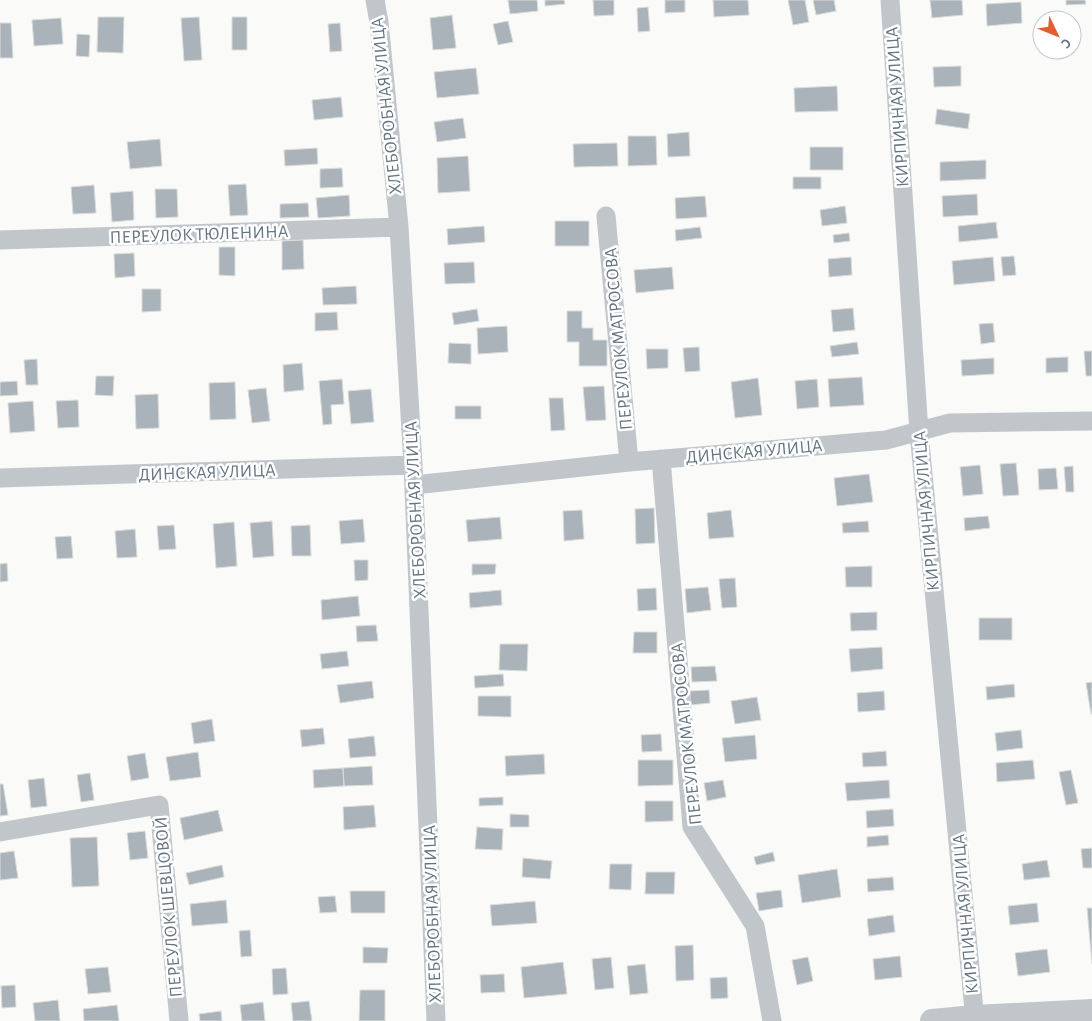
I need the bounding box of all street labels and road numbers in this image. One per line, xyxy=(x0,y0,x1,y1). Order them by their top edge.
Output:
street label: ХЛЕБОРОБНАЯ УЛИЦА xyxy=(369,16,405,195)
street label: КИРПИЧНАЯ УЛИЦА xyxy=(883,26,913,188)
street label: ПЕРЕУЛОК ТЮЛЕНИНА xyxy=(109,223,289,247)
street label: ПЕРЕУЛОК МАТРОСОВА xyxy=(602,246,636,431)
street label: ХЛЕБОРОБНАЯ УЛИЦА xyxy=(402,420,430,599)
street label: КИРПИЧНАЯ УЛИЦА xyxy=(911,430,943,592)
street label: ДИНСКАЯ УЛИЦА xyxy=(685,437,824,467)
street label: ДИНСКАЯ УЛИЦА xyxy=(138,462,276,484)
street label: ПЕРЕУЛОК МАТРОСОВА xyxy=(668,641,706,826)
street label: ПЕРЕУЛОК ШЕВЦОВОЙ xyxy=(150,816,186,998)
street label: ХЛЕБОРОБНАЯ УЛИЦА xyxy=(421,824,445,1003)
street label: КИРПИЧНАЯ УЛИЦА xyxy=(950,833,982,995)

